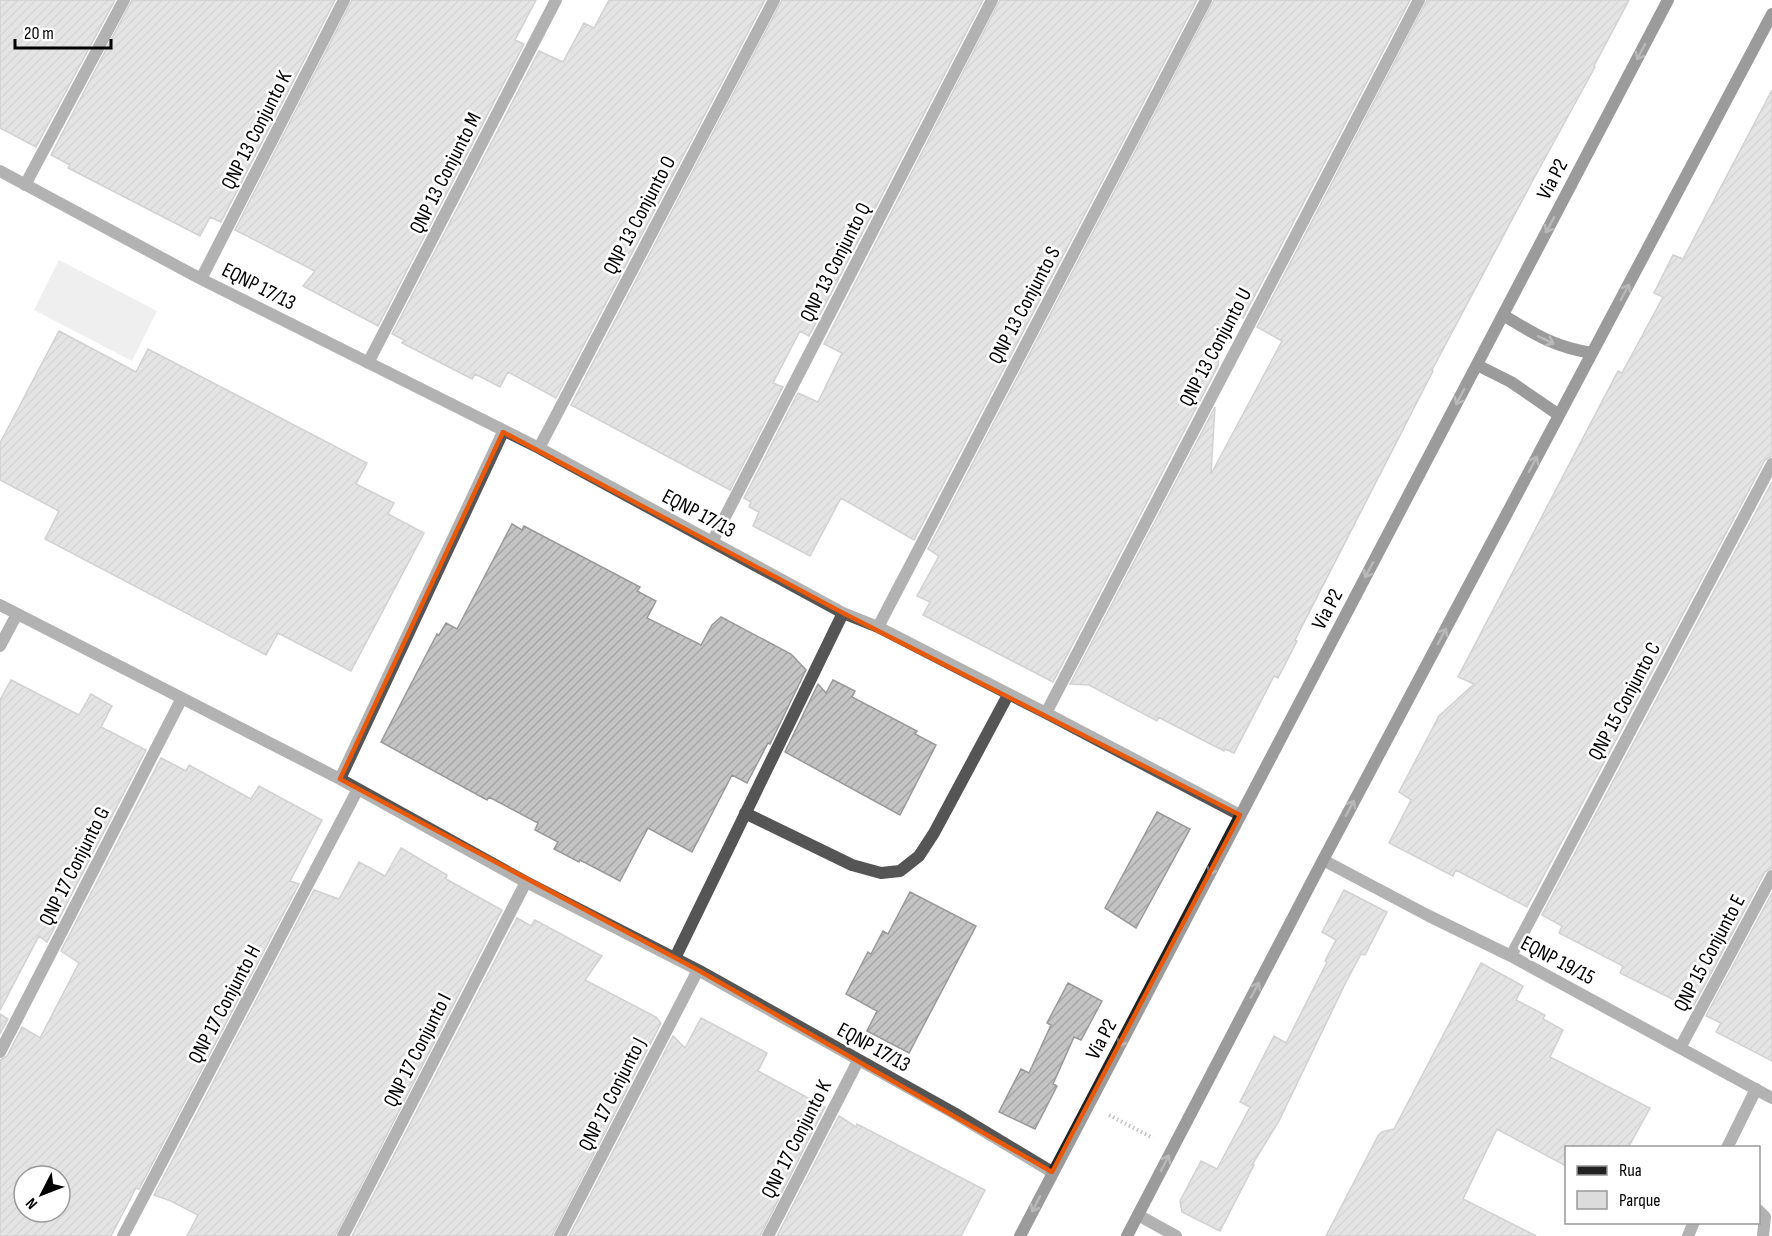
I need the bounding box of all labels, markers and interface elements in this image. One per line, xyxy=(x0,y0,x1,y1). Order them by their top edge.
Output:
scale bar xyxy=(15,12,111,50)
text: 20 m xyxy=(24,23,54,44)
one-way arrow xyxy=(1635,43,1647,60)
street label: QNP 13 Conjunto K xyxy=(216,66,297,194)
street label: QNP 13 Conjunto M xyxy=(404,108,487,238)
street label: QNP 13 Conjunto O xyxy=(598,152,681,279)
street label: Via P2 xyxy=(1532,155,1573,204)
street label: QNP 13 Conjunto Q xyxy=(795,198,876,326)
one-way arrow xyxy=(1544,215,1556,233)
street label: QNP 13 Conjunto S xyxy=(983,242,1066,368)
street label: EQNP 17/13 xyxy=(218,257,300,316)
one-way arrow xyxy=(1620,283,1631,301)
street label: QNP 13 Conjunto U xyxy=(1174,284,1257,411)
one-way arrow xyxy=(1536,334,1554,346)
one-way arrow xyxy=(1454,388,1465,406)
one-way arrow xyxy=(1528,455,1539,473)
street label: EQNP 17/13 xyxy=(658,484,740,543)
one-way arrow xyxy=(1363,561,1375,578)
street label: Via P2 xyxy=(1307,585,1348,634)
one-way arrow xyxy=(1436,627,1448,645)
street label: QNP 15 Conjunto C xyxy=(1583,638,1666,765)
one-way arrow xyxy=(1345,800,1356,818)
street label: QNP 17 Conjunto G xyxy=(34,802,115,930)
one-way arrow xyxy=(1207,857,1218,875)
street label: QNP 15 Conjunto E xyxy=(1668,891,1751,1016)
street label: EQNP 19/15 xyxy=(1516,931,1599,990)
street label: QNP 17 Conjunto H xyxy=(183,941,266,1068)
one-way arrow xyxy=(1249,982,1261,999)
street label: QNP 17 Conjunto I xyxy=(378,989,457,1111)
street label: Via P2 xyxy=(1081,1015,1122,1064)
street label: EQNP 17/13 xyxy=(833,1017,915,1078)
one-way arrow xyxy=(1117,1030,1128,1048)
street label: QNP 17 Conjunto J xyxy=(573,1033,652,1155)
street label: QNP 17 Conjunto K xyxy=(756,1075,837,1203)
legend xyxy=(1565,1146,1760,1224)
one-way arrow xyxy=(1159,1154,1171,1172)
text: Rua xyxy=(1619,1160,1642,1181)
north arrow xyxy=(12,1164,72,1224)
text: Parque xyxy=(1619,1190,1660,1211)
text: N xyxy=(22,1194,42,1213)
one-way arrow xyxy=(1030,1195,1042,1212)

